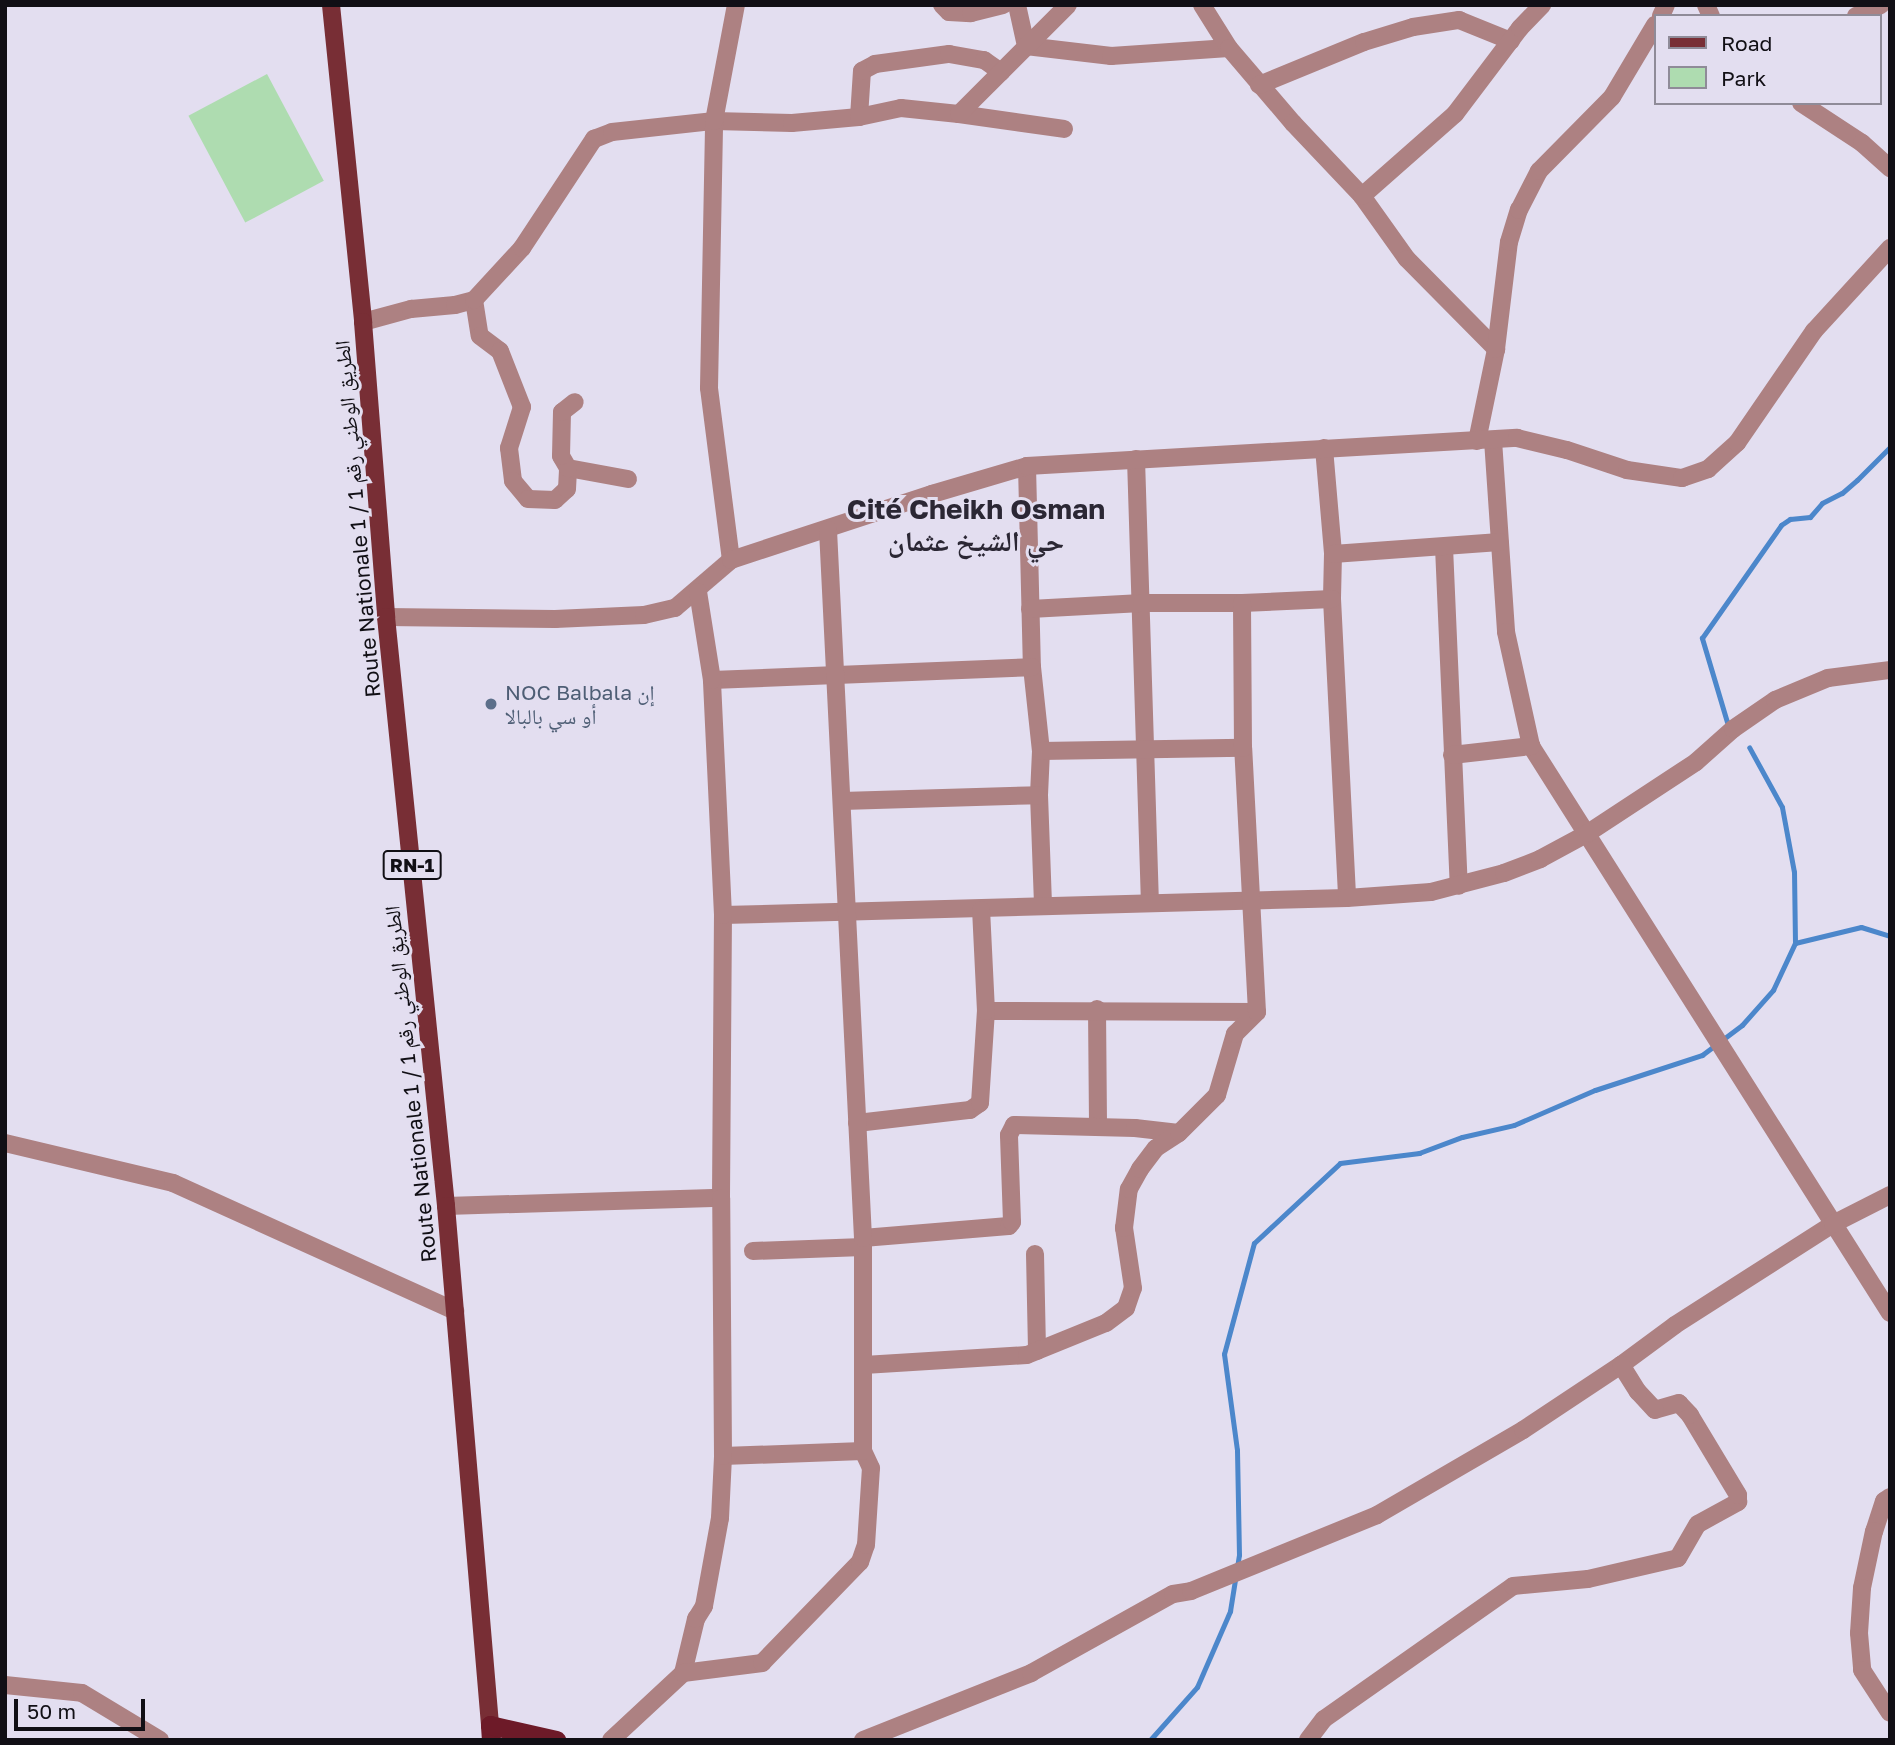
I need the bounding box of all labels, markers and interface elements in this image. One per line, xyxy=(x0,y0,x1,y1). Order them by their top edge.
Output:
legend xyxy=(1654,14,1881,105)
text: Road xyxy=(1721,30,1772,56)
text: Park xyxy=(1721,65,1766,91)
street label: Route Nationale 1 / الطريق الوطني رقم 1 xyxy=(329,339,385,699)
district label: Cité Cheikh Osman حي الشيخ عثمان xyxy=(847,492,1105,558)
place label: NOC Balbala إن أو سي بالبالا xyxy=(505,679,655,729)
marker: NOC Balbala إن أو سي بالبالا xyxy=(483,696,499,712)
road number: RN-1 xyxy=(382,850,442,880)
street label: Route Nationale 1 / الطريق الوطني رقم 1 xyxy=(379,904,441,1264)
scale bar xyxy=(18,1686,149,1730)
text: 50 m xyxy=(27,1698,76,1724)

